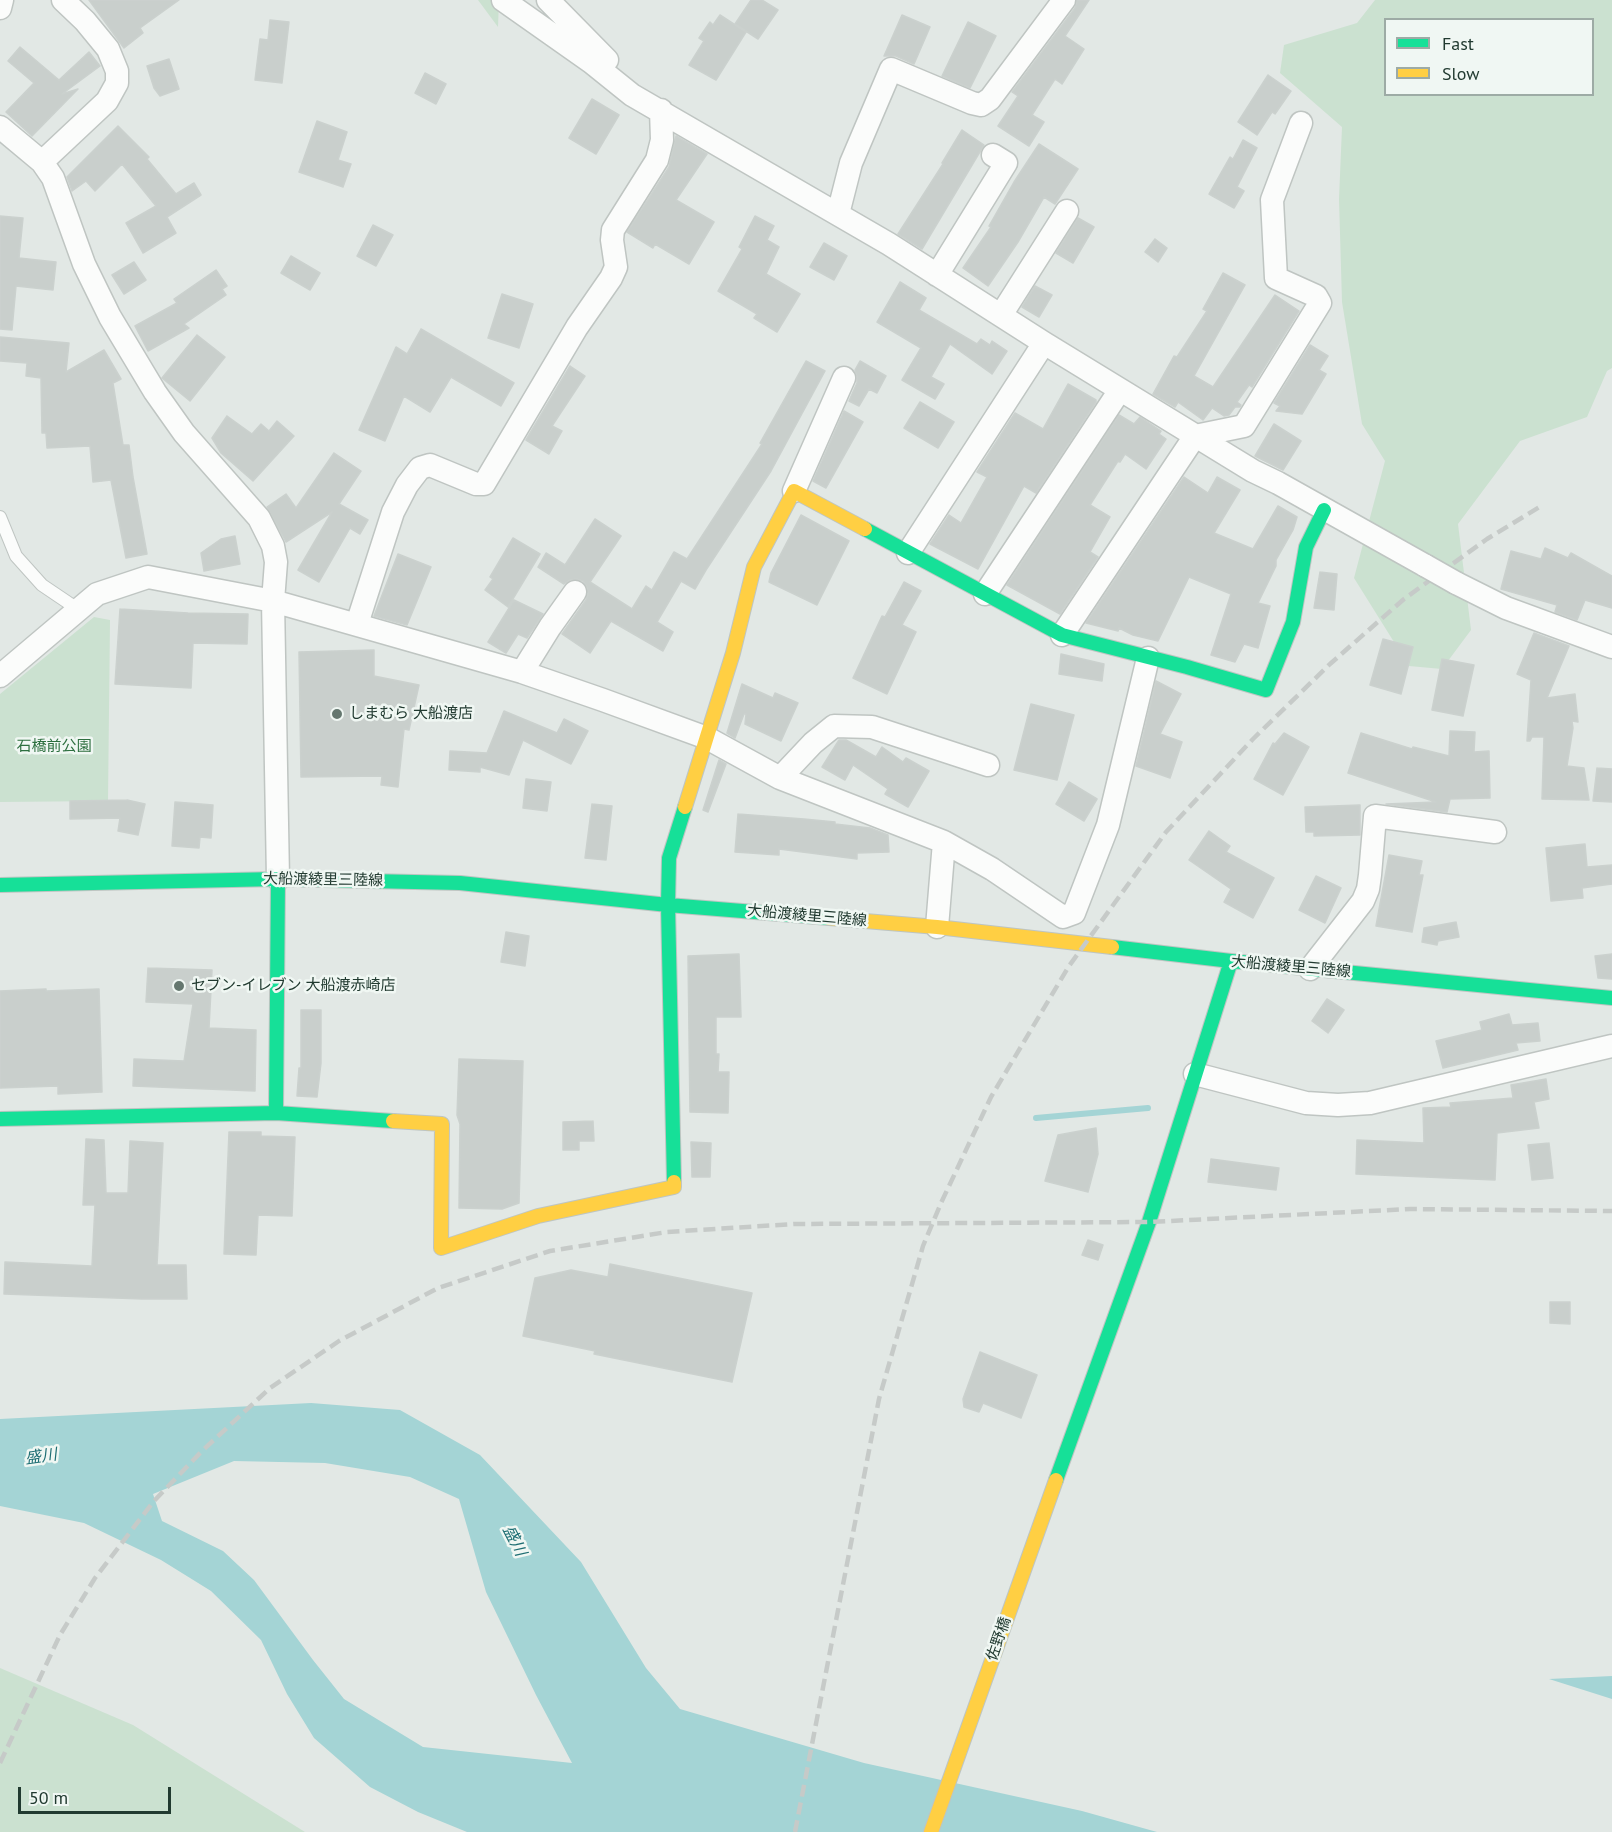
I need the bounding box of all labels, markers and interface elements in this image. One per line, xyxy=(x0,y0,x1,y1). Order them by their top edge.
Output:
legend xyxy=(1384,18,1594,96)
text: Fast xyxy=(1442,32,1474,55)
text: Slow xyxy=(1442,62,1480,85)
place label: しまむら 大船渡店 xyxy=(349,705,473,723)
marker: しまむら 大船渡店 xyxy=(330,707,344,721)
park label: 石橋前公園 xyxy=(17,738,91,756)
street label: 大船渡綾里三陸線 xyxy=(263,870,383,890)
street label: 大船渡綾里三陸線 xyxy=(746,902,868,930)
street label: 大船渡綾里三陸線 xyxy=(1230,953,1352,981)
place label: セブン-イレブン 大船渡赤崎店 xyxy=(191,977,395,995)
marker: セブン-イレブン 大船渡赤崎店 xyxy=(172,979,186,993)
water label: 盛川 xyxy=(24,1445,58,1469)
water label: 盛川 xyxy=(498,1522,530,1560)
street label: 佐野橋 xyxy=(983,1615,1015,1663)
scale bar xyxy=(21,1775,174,1813)
text: 50 m xyxy=(29,1786,68,1809)

